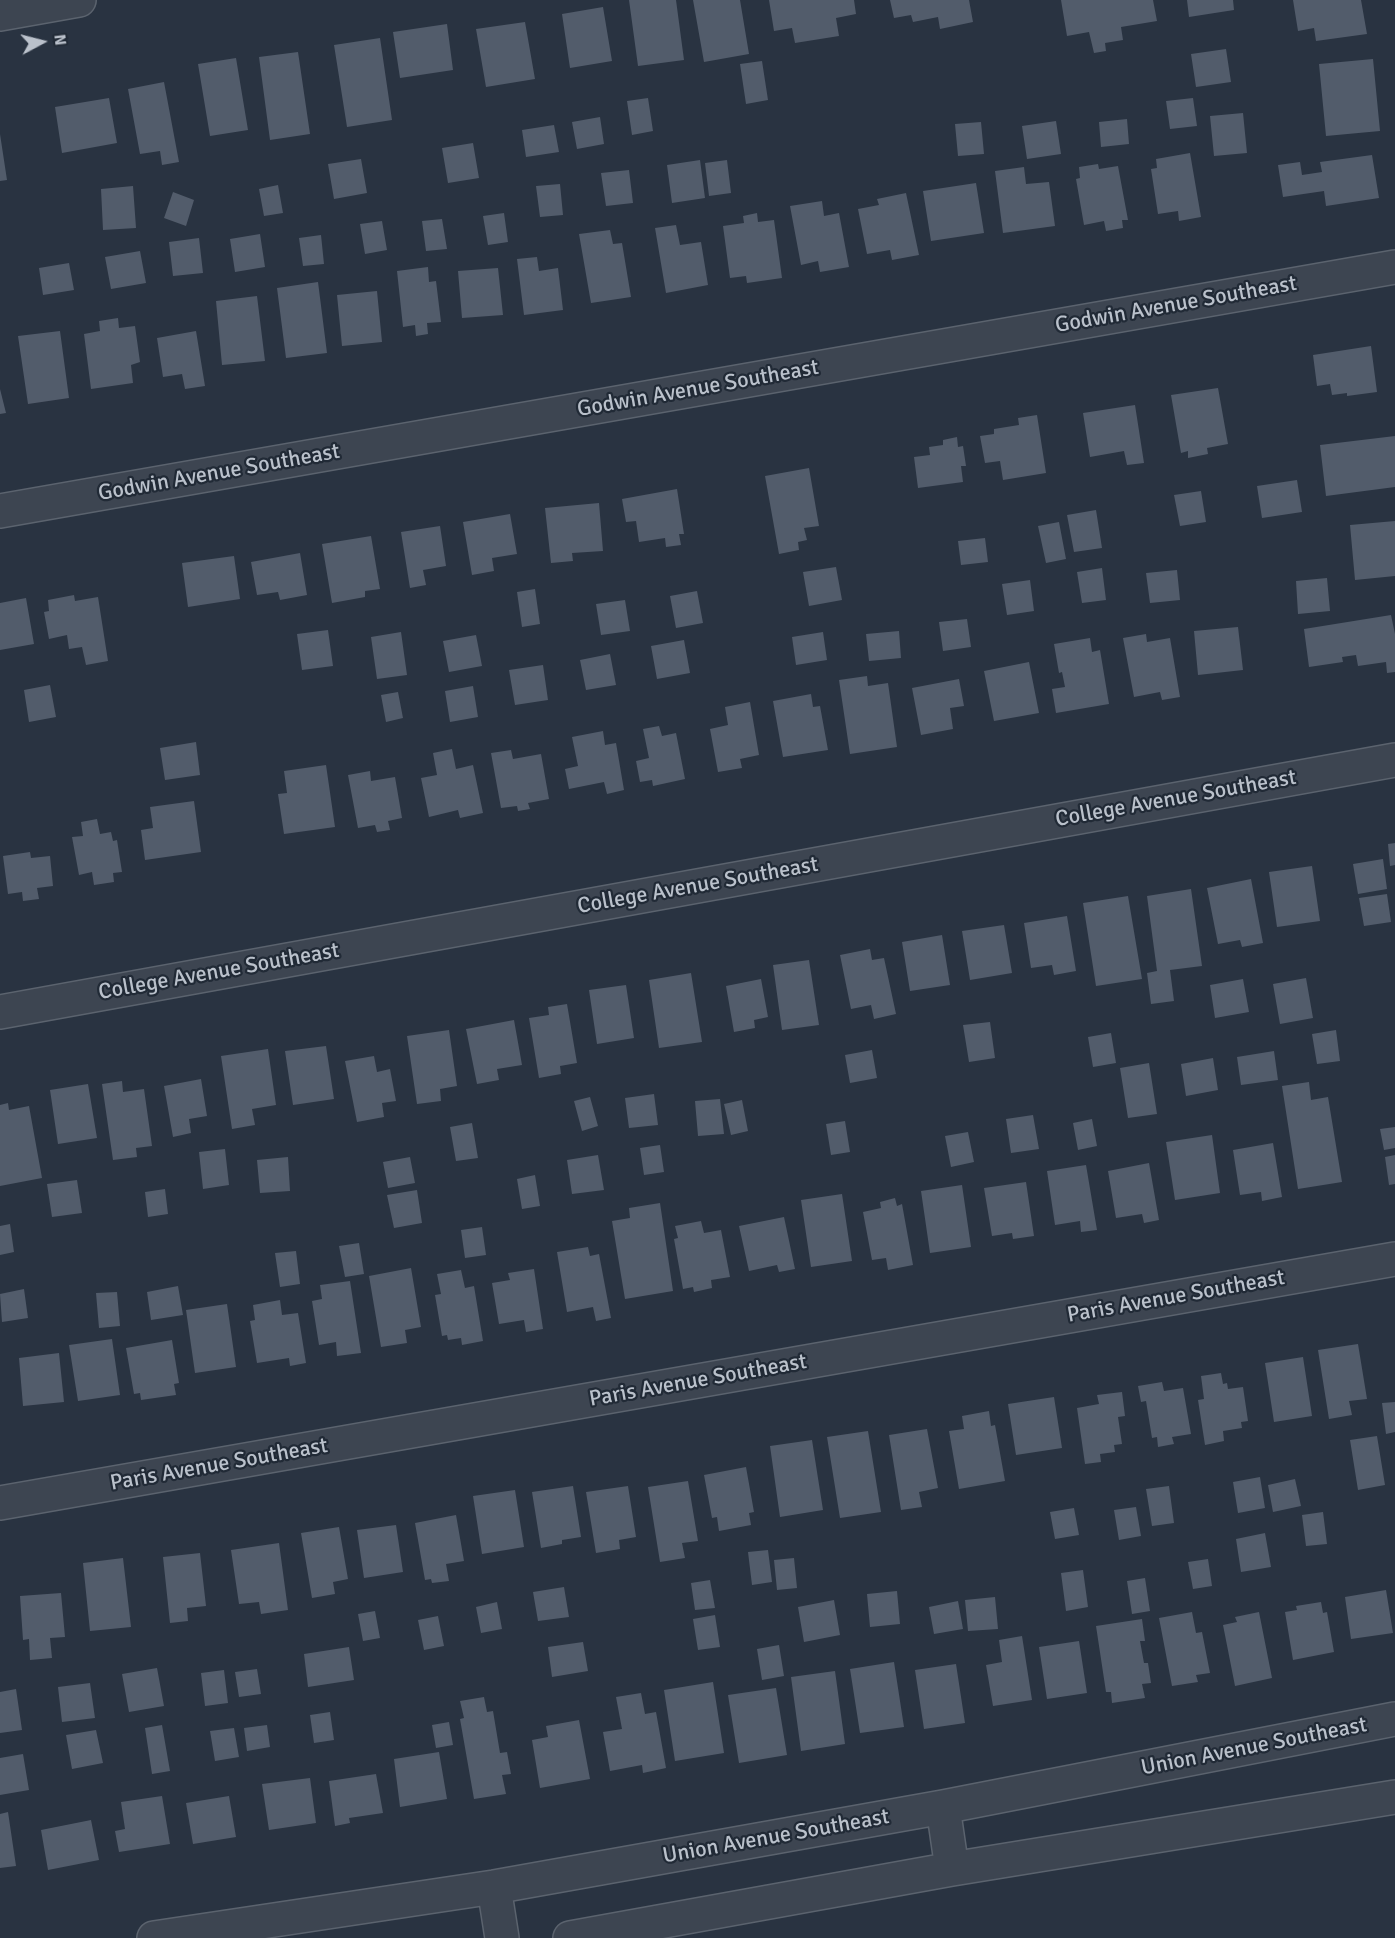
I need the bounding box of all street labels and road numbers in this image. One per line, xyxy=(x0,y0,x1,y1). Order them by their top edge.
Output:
street label: Godwin Avenue Southeast xyxy=(1053,271,1299,339)
street label: Godwin Avenue Southeast xyxy=(575,355,821,423)
street label: Godwin Avenue Southeast xyxy=(96,439,342,507)
street label: College Avenue Southeast xyxy=(1054,765,1298,833)
street label: College Avenue Southeast xyxy=(576,852,820,920)
street label: College Avenue Southeast xyxy=(97,938,341,1006)
street label: Paris Avenue Southeast xyxy=(1065,1265,1287,1329)
street label: Paris Avenue Southeast xyxy=(587,1349,809,1413)
street label: Paris Avenue Southeast xyxy=(108,1433,330,1497)
street label: Union Avenue Southeast xyxy=(1139,1712,1369,1782)
street label: Union Avenue Southeast xyxy=(661,1804,891,1870)

